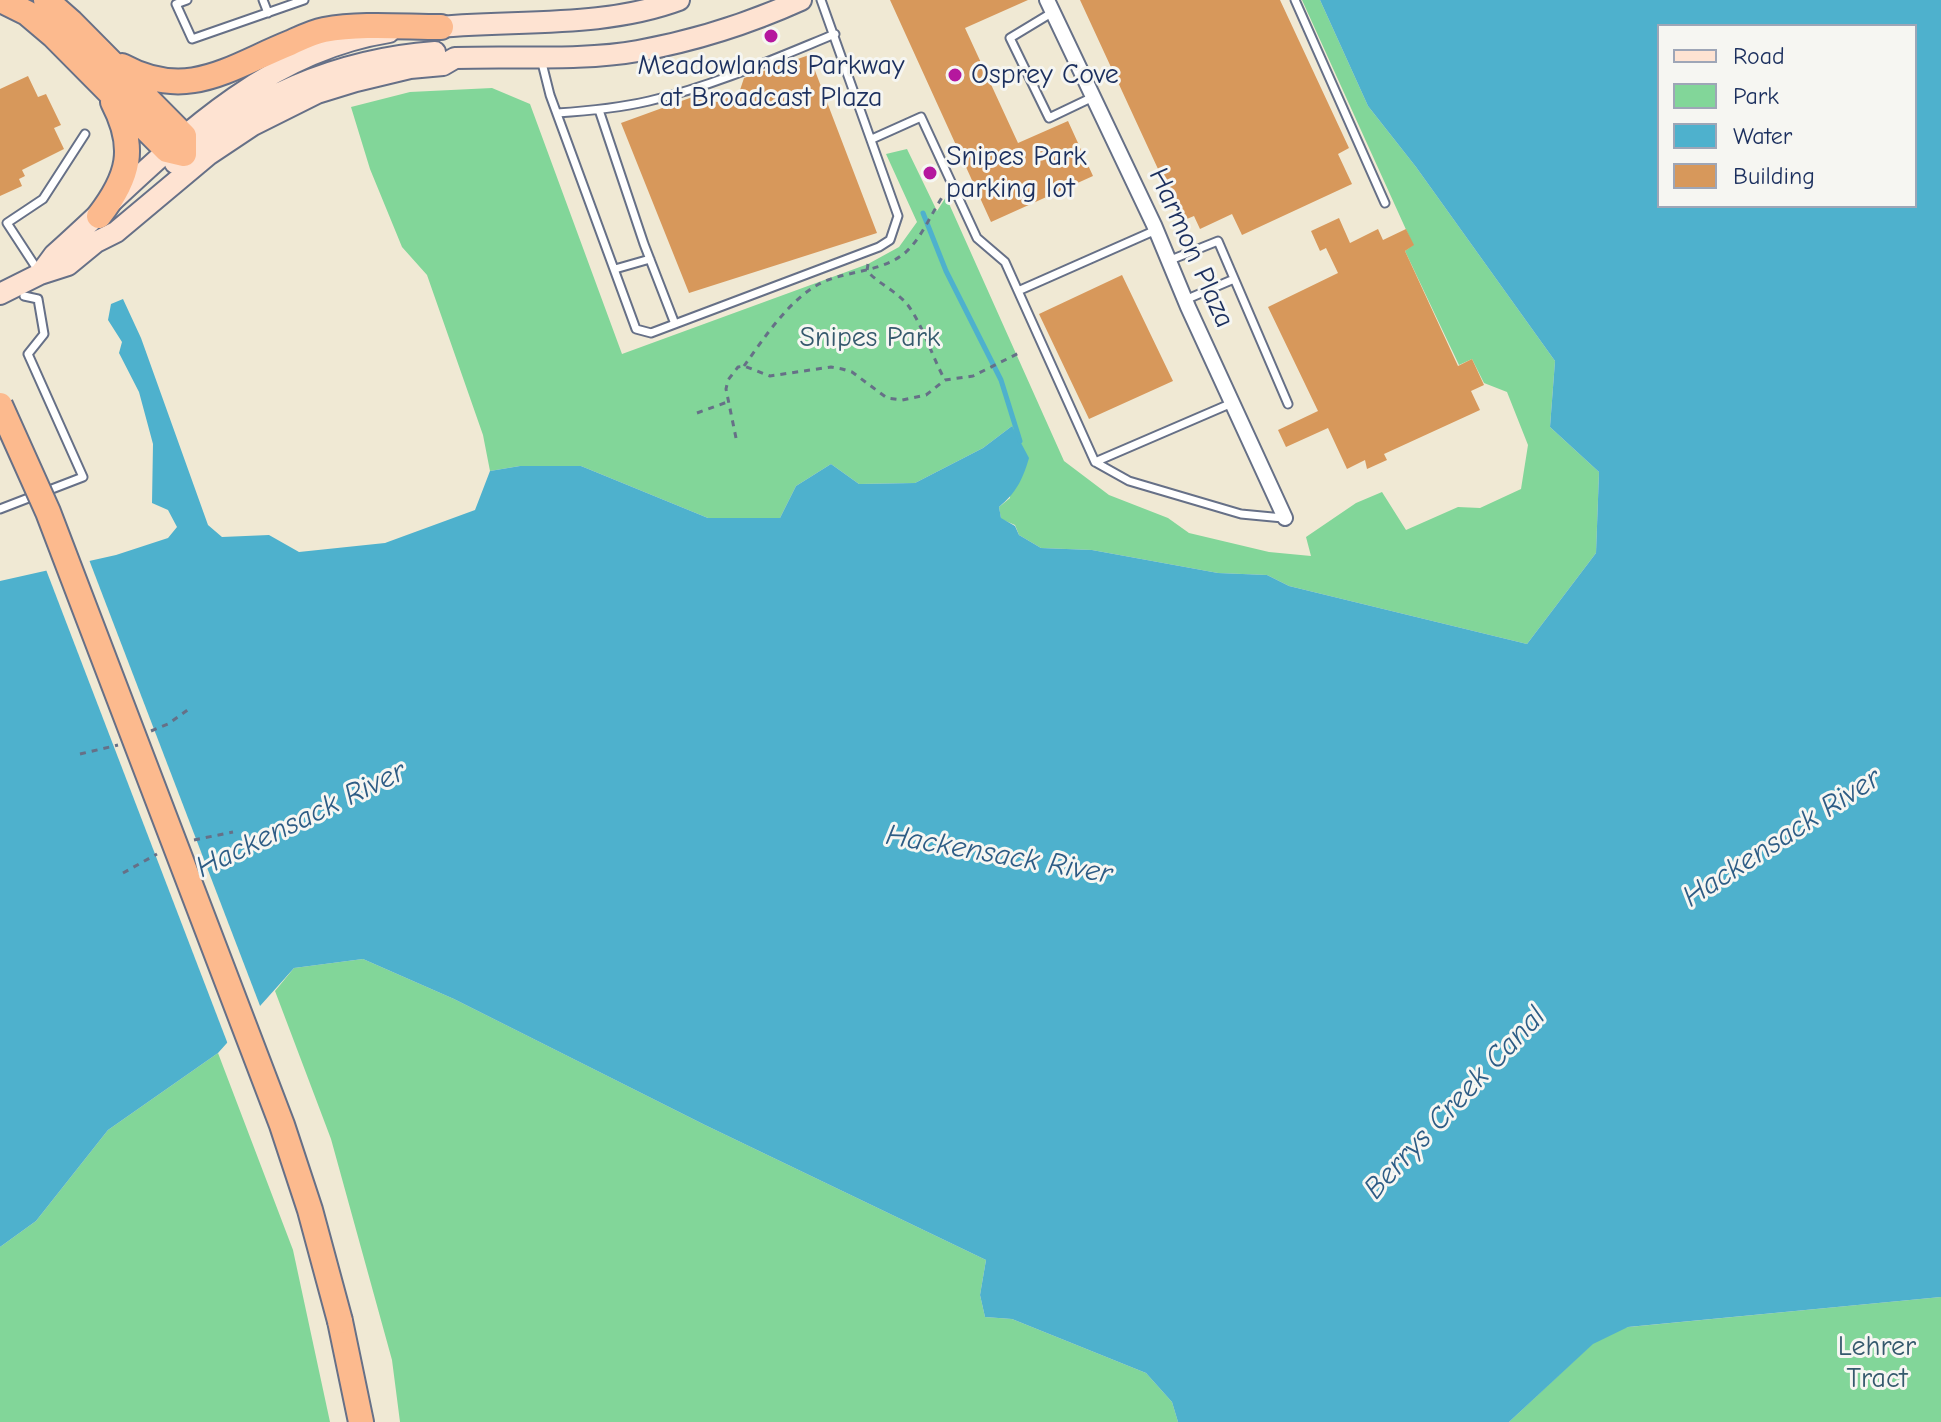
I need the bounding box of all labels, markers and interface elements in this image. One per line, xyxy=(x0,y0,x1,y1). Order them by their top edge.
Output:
legend xyxy=(1657,24,1917,208)
marker: Meadowlands Parkway at Broadcast Plaza xyxy=(762,27,780,45)
text: Road xyxy=(1733,42,1785,70)
place label: Meadowlands Parkway at Broadcast Plaza xyxy=(638,49,904,115)
place label: Osprey Cove xyxy=(971,58,1119,92)
marker: Osprey Cove xyxy=(946,66,964,84)
text: Park xyxy=(1733,82,1779,110)
text: Water xyxy=(1733,122,1792,150)
place label: Snipes Park parking lot xyxy=(946,140,1087,206)
text: Building xyxy=(1733,162,1815,190)
street label: Harmon Plaza xyxy=(1141,163,1241,333)
marker: Snipes Park parking lot xyxy=(921,164,939,182)
park label: Snipes Park xyxy=(800,321,940,355)
water label: Hackensack River xyxy=(190,754,412,886)
water label: Hackensack River xyxy=(1676,761,1888,915)
water label: Hackensack River xyxy=(883,817,1115,893)
water label: Berrys Creek Canal xyxy=(1357,999,1553,1207)
park label: Lehrer Tract xyxy=(1838,1330,1916,1396)

